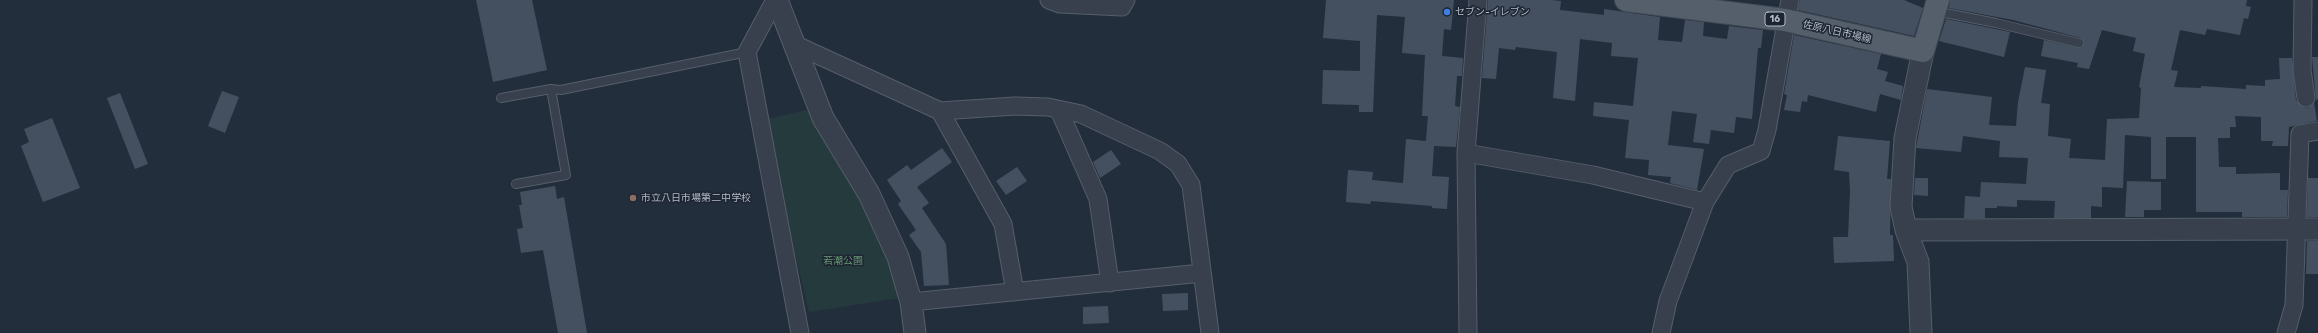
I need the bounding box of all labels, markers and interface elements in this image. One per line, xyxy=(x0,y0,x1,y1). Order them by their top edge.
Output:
place label: セブン-イレブン xyxy=(1455,6,1530,18)
marker: セブン-イレブン xyxy=(1442,7,1452,17)
road number: 16 xyxy=(1765,12,1785,26)
street label: 佐原八日市場線 xyxy=(1802,18,1872,46)
place label: 市立八日市場第二中学校 xyxy=(641,192,751,204)
marker: 市立八日市場第二中学校 xyxy=(628,193,638,203)
park label: 若潮公園 xyxy=(823,255,863,267)

